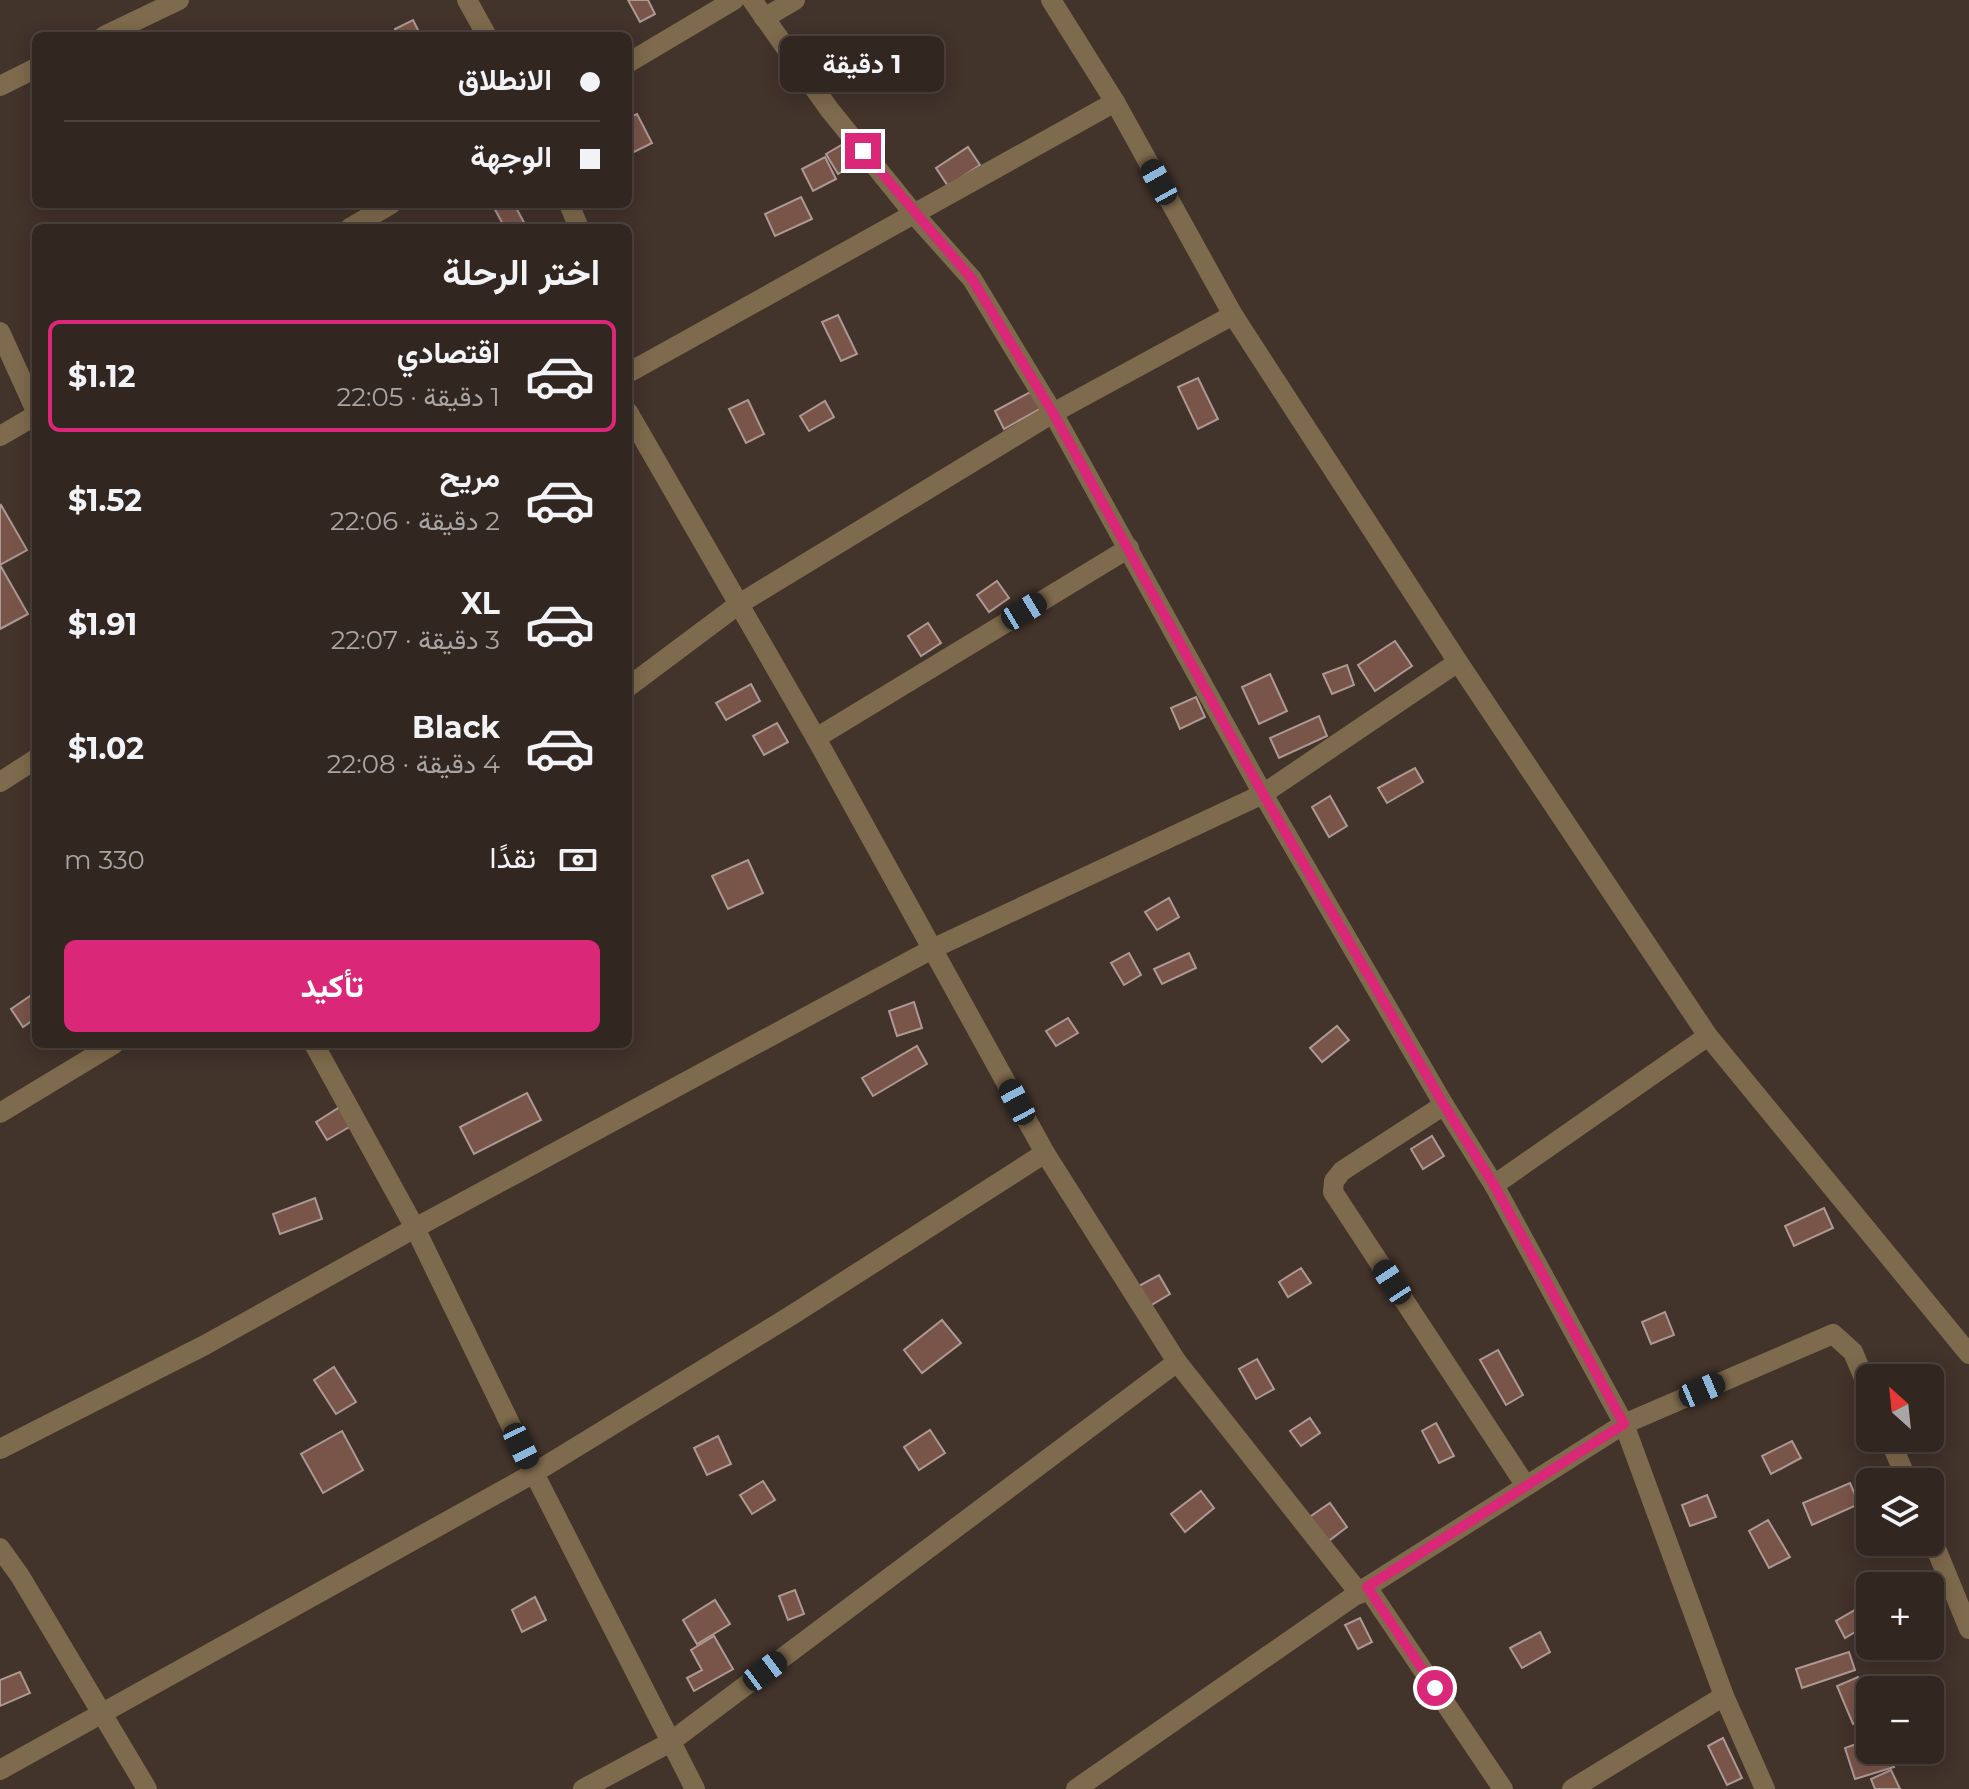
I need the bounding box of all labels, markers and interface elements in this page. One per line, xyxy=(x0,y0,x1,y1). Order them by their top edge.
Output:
callout: 1 دقيقة xyxy=(781,35,945,91)
text: 1 دقيقة xyxy=(823,48,901,80)
text: الانطلاق xyxy=(458,61,552,98)
route end xyxy=(845,133,881,169)
text: الوجهة xyxy=(470,138,552,175)
car xyxy=(1137,155,1181,209)
text: اختر الرحلة xyxy=(442,250,600,294)
text: اقتصادي xyxy=(397,334,500,371)
icon: car xyxy=(524,340,596,412)
text: $1.12 xyxy=(68,358,135,395)
text: 1 دقيقة · 22:05 xyxy=(336,381,500,413)
text: مريح xyxy=(440,458,500,495)
icon: car xyxy=(524,464,596,536)
text: $1.52 xyxy=(68,482,142,519)
text: 2 دقيقة · 22:06 xyxy=(330,505,500,537)
text: XL xyxy=(461,585,500,622)
icon: car xyxy=(524,588,596,660)
car xyxy=(997,588,1051,634)
text: $1.91 xyxy=(68,606,137,643)
text: 3 دقيقة · 22:07 xyxy=(331,624,500,656)
text: Black xyxy=(412,709,500,746)
icon: car xyxy=(524,712,596,784)
text: $1.02 xyxy=(68,730,144,767)
text: 4 دقيقة · 22:08 xyxy=(327,748,500,780)
icon: cash xyxy=(556,838,600,882)
text: نقدًا xyxy=(490,839,536,876)
text: 330 m xyxy=(64,844,145,876)
button: تأكيد xyxy=(64,940,600,1032)
car xyxy=(995,1075,1039,1129)
car xyxy=(1369,1255,1415,1309)
north arrow xyxy=(1856,1364,1944,1452)
map controls xyxy=(1856,1364,1944,1764)
car xyxy=(1675,1370,1729,1410)
car xyxy=(500,1419,542,1473)
button: layers xyxy=(1856,1468,1944,1556)
button: + xyxy=(1856,1572,1944,1660)
car xyxy=(739,1647,791,1695)
route start xyxy=(1417,1670,1453,1706)
button: − xyxy=(1856,1676,1944,1764)

